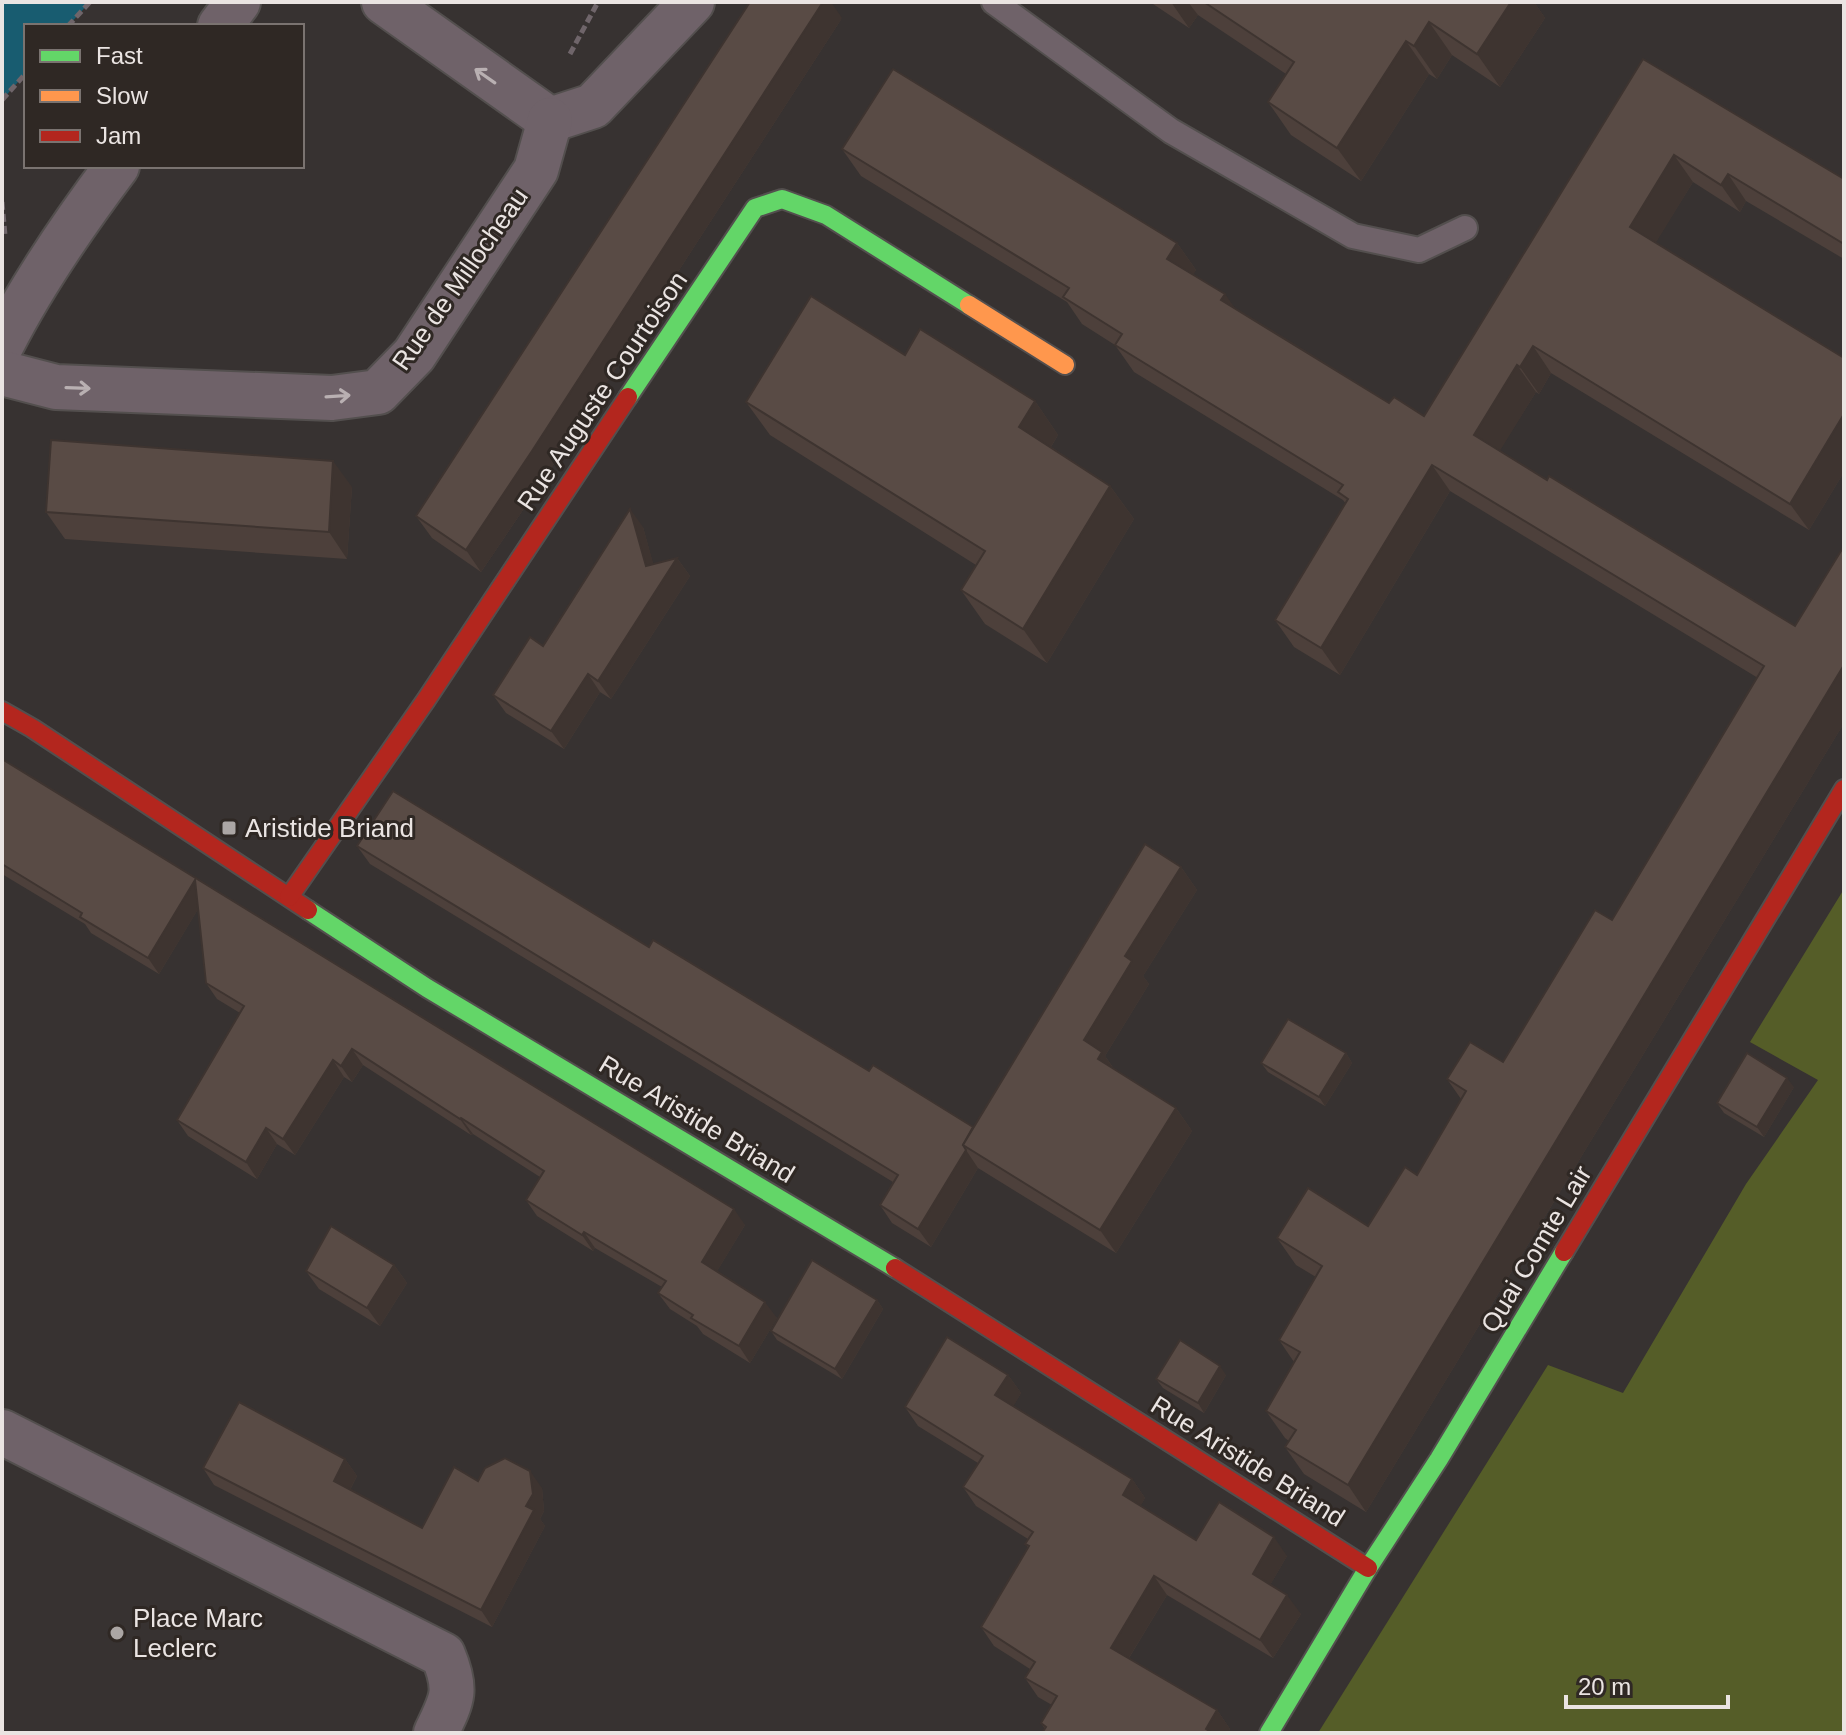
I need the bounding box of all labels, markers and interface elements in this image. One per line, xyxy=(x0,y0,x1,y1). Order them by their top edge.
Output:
legend xyxy=(24,24,304,168)
text: Fast xyxy=(96,42,143,69)
one-way arrow xyxy=(475,68,497,84)
text: Slow xyxy=(96,82,149,109)
text: Jam xyxy=(96,122,141,149)
street label: Rue de Millocheau xyxy=(386,182,534,376)
street label: Rue Auguste Courtoison xyxy=(511,266,693,516)
one-way arrow xyxy=(64,380,91,395)
one-way arrow xyxy=(324,388,351,403)
place label: Aristide Briand xyxy=(245,813,414,843)
marker: Aristide Briand xyxy=(220,819,238,837)
street label: Rue Aristide Briand xyxy=(594,1049,800,1189)
street label: Quai Comte Lair xyxy=(1474,1160,1598,1338)
street label: Rue Aristide Briand xyxy=(1146,1389,1350,1533)
place label: Place Marc Leclerc xyxy=(133,1603,263,1663)
marker: Place Marc Leclerc xyxy=(108,1624,126,1642)
scale bar xyxy=(1566,1659,1728,1709)
text: 20 m xyxy=(1578,1673,1631,1700)

